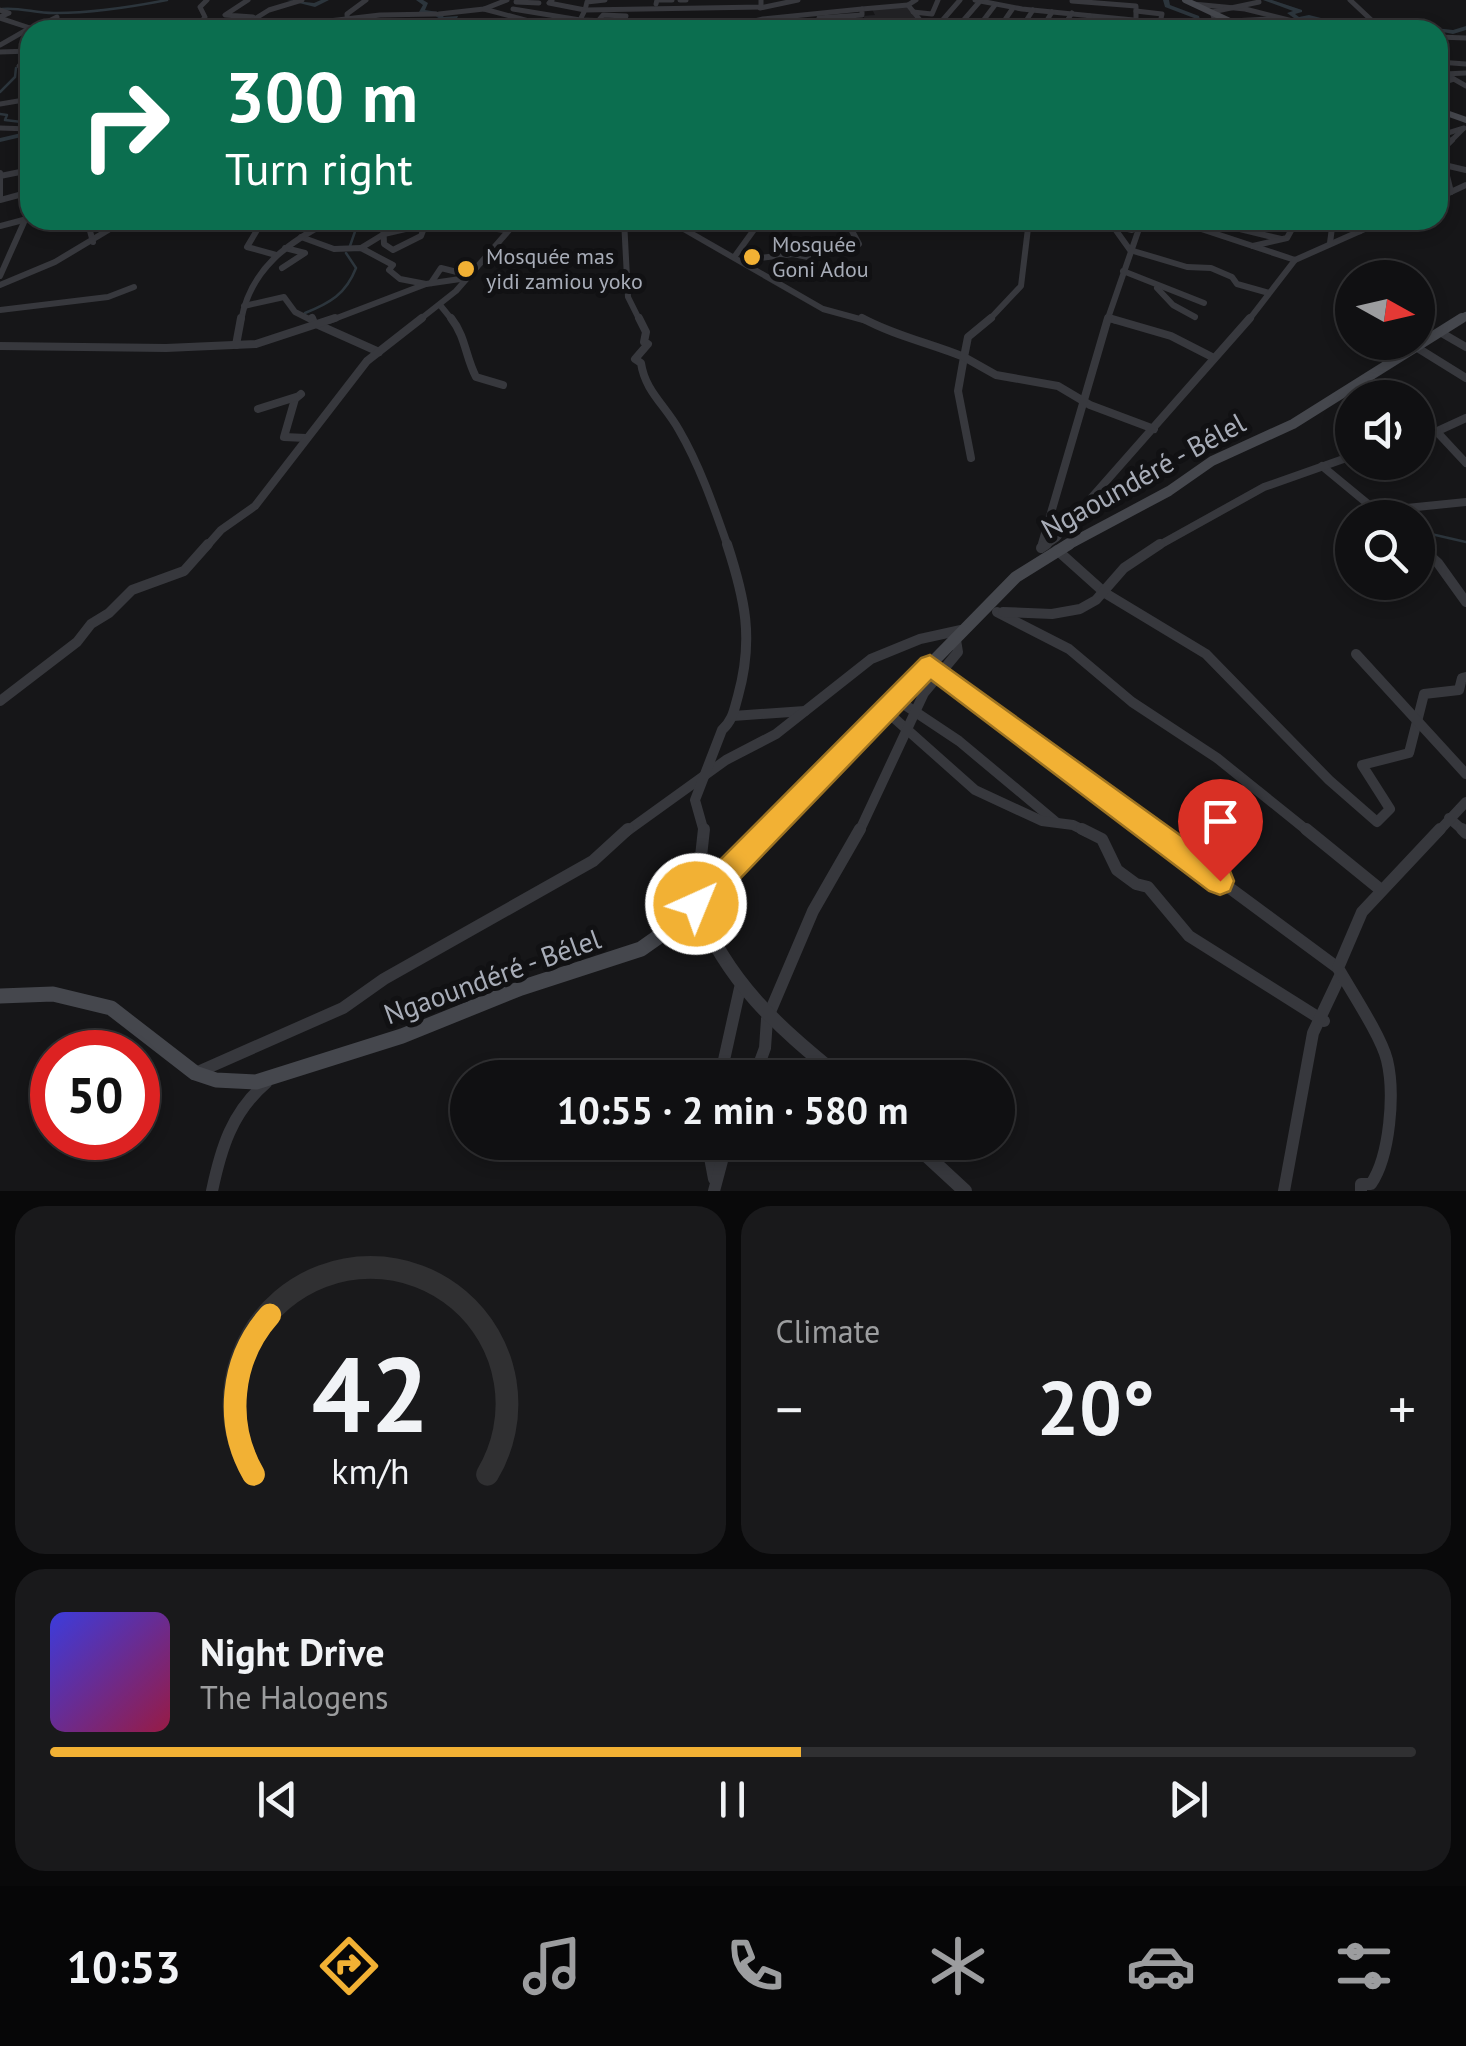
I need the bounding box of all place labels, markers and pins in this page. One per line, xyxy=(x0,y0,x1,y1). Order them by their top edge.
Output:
place label: Mosquée Goni Adou xyxy=(772,230,869,283)
place label: Mosquée mas yidi zamiou yoko xyxy=(486,242,643,295)
marker: Mosquée Goni Adou xyxy=(741,246,763,268)
marker: Mosquée mas yidi zamiou yoko xyxy=(455,258,477,280)
pin xyxy=(1178,779,1263,882)

